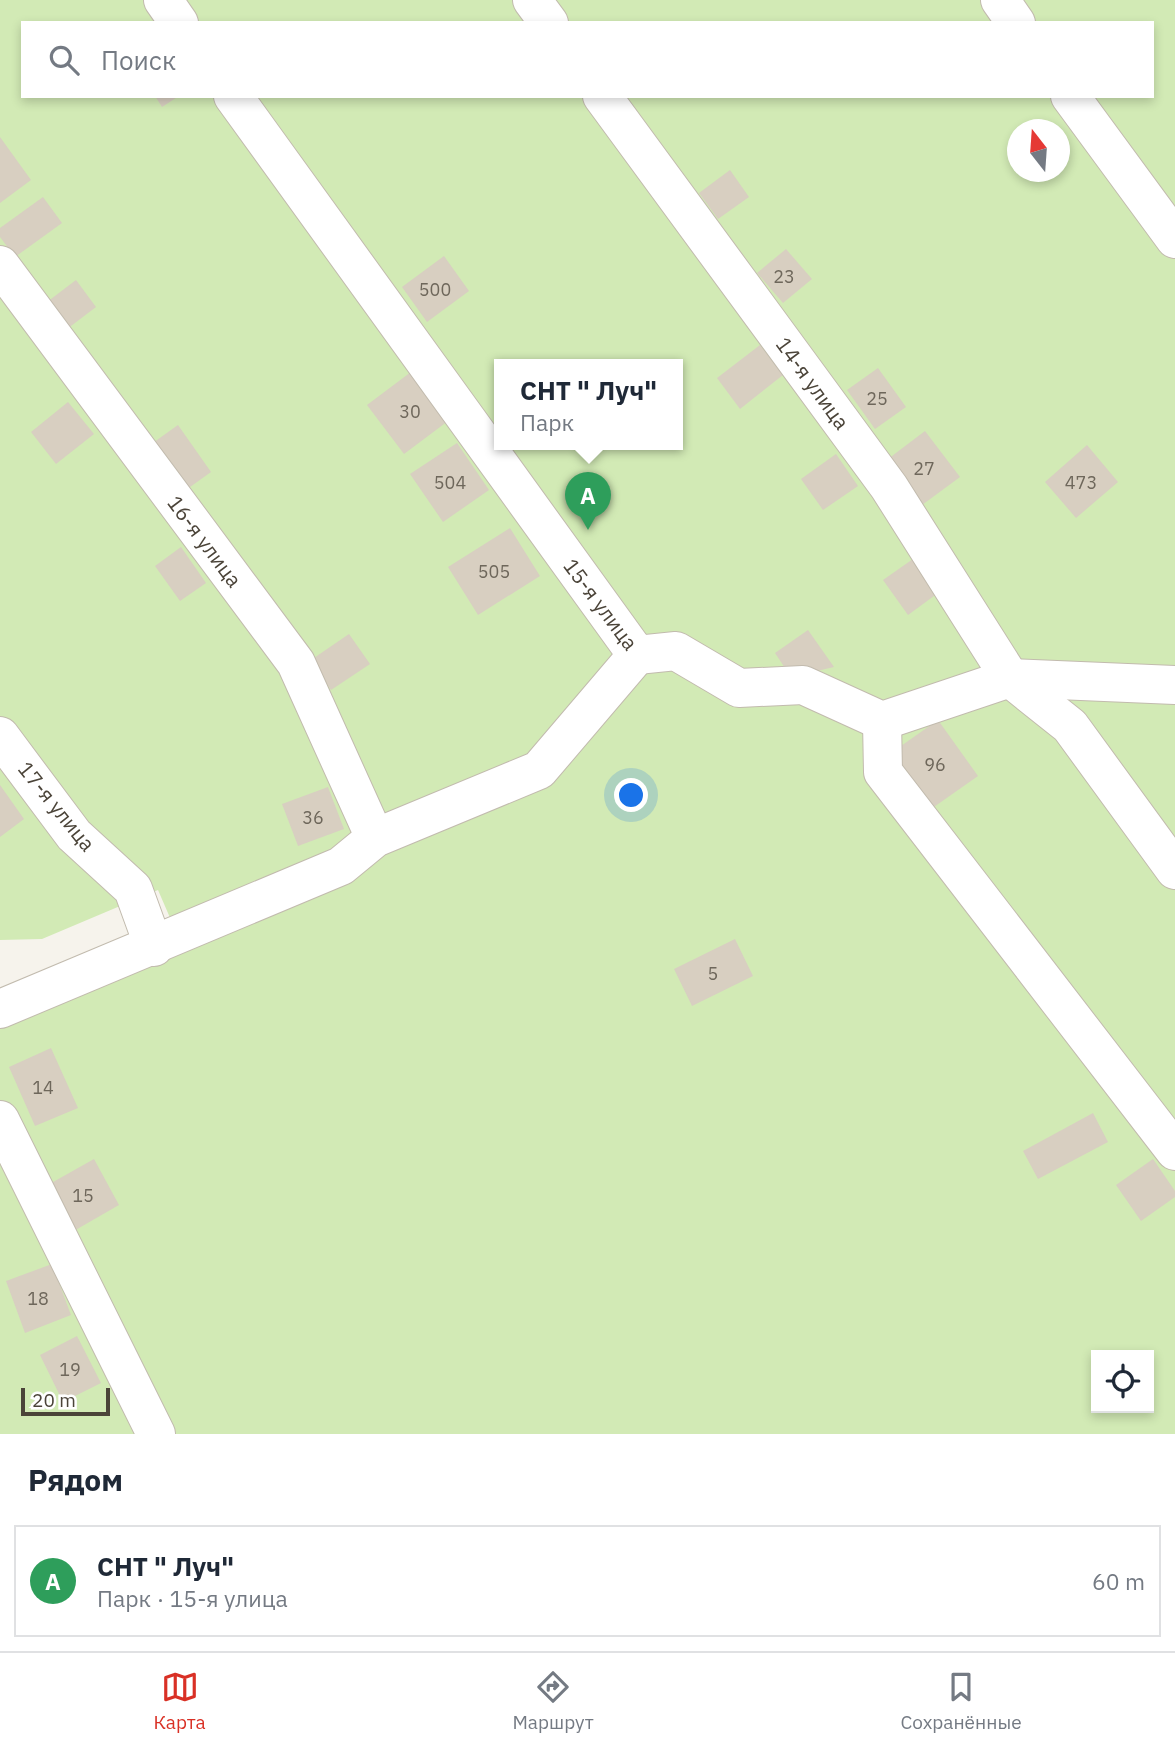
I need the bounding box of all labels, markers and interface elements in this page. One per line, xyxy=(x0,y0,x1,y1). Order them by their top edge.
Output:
search box xyxy=(21,21,1154,98)
icon: search xyxy=(45,41,83,79)
text: Поиск xyxy=(101,43,176,77)
north arrow xyxy=(1007,119,1070,182)
house number: 23 xyxy=(773,265,795,288)
house number: 500 xyxy=(419,278,451,301)
street label: 14-я улица xyxy=(770,331,856,435)
popup xyxy=(494,359,683,450)
text: СНТ " Луч" xyxy=(520,373,657,407)
house number: 25 xyxy=(866,387,888,410)
house number: 30 xyxy=(399,400,421,423)
text: Парк xyxy=(520,407,574,437)
house number: 27 xyxy=(913,457,935,480)
house number: 504 xyxy=(434,471,466,494)
house number: 473 xyxy=(1065,471,1097,494)
pin: A xyxy=(565,472,611,530)
street label: 16-я улица xyxy=(161,489,249,593)
street label: 15-я улица xyxy=(557,552,645,656)
house number: 505 xyxy=(478,560,510,583)
house number: 96 xyxy=(924,753,946,776)
street label: 17-я улица xyxy=(12,755,102,857)
your location xyxy=(614,778,648,812)
house number: 36 xyxy=(302,806,324,829)
house number: 5 xyxy=(708,962,718,985)
house number: 14 xyxy=(32,1076,54,1099)
house number: 15 xyxy=(72,1184,94,1207)
house number: 18 xyxy=(27,1287,49,1310)
map controls xyxy=(1091,1350,1154,1413)
button: locate xyxy=(1091,1350,1154,1413)
house number: 19 xyxy=(59,1358,81,1381)
scale bar xyxy=(21,1385,110,1417)
text: 20 m xyxy=(32,1388,76,1412)
text: Рядом xyxy=(28,1460,123,1499)
text: СНТ " Луч" xyxy=(97,1549,234,1583)
text: A xyxy=(45,1566,61,1596)
text: 60 m xyxy=(1092,1566,1145,1596)
text: Парк · 15-я улица xyxy=(97,1583,288,1613)
tab: Карта xyxy=(153,1668,206,1734)
tab: Маршрут xyxy=(512,1668,594,1734)
tab: Сохранённые xyxy=(900,1668,1022,1734)

